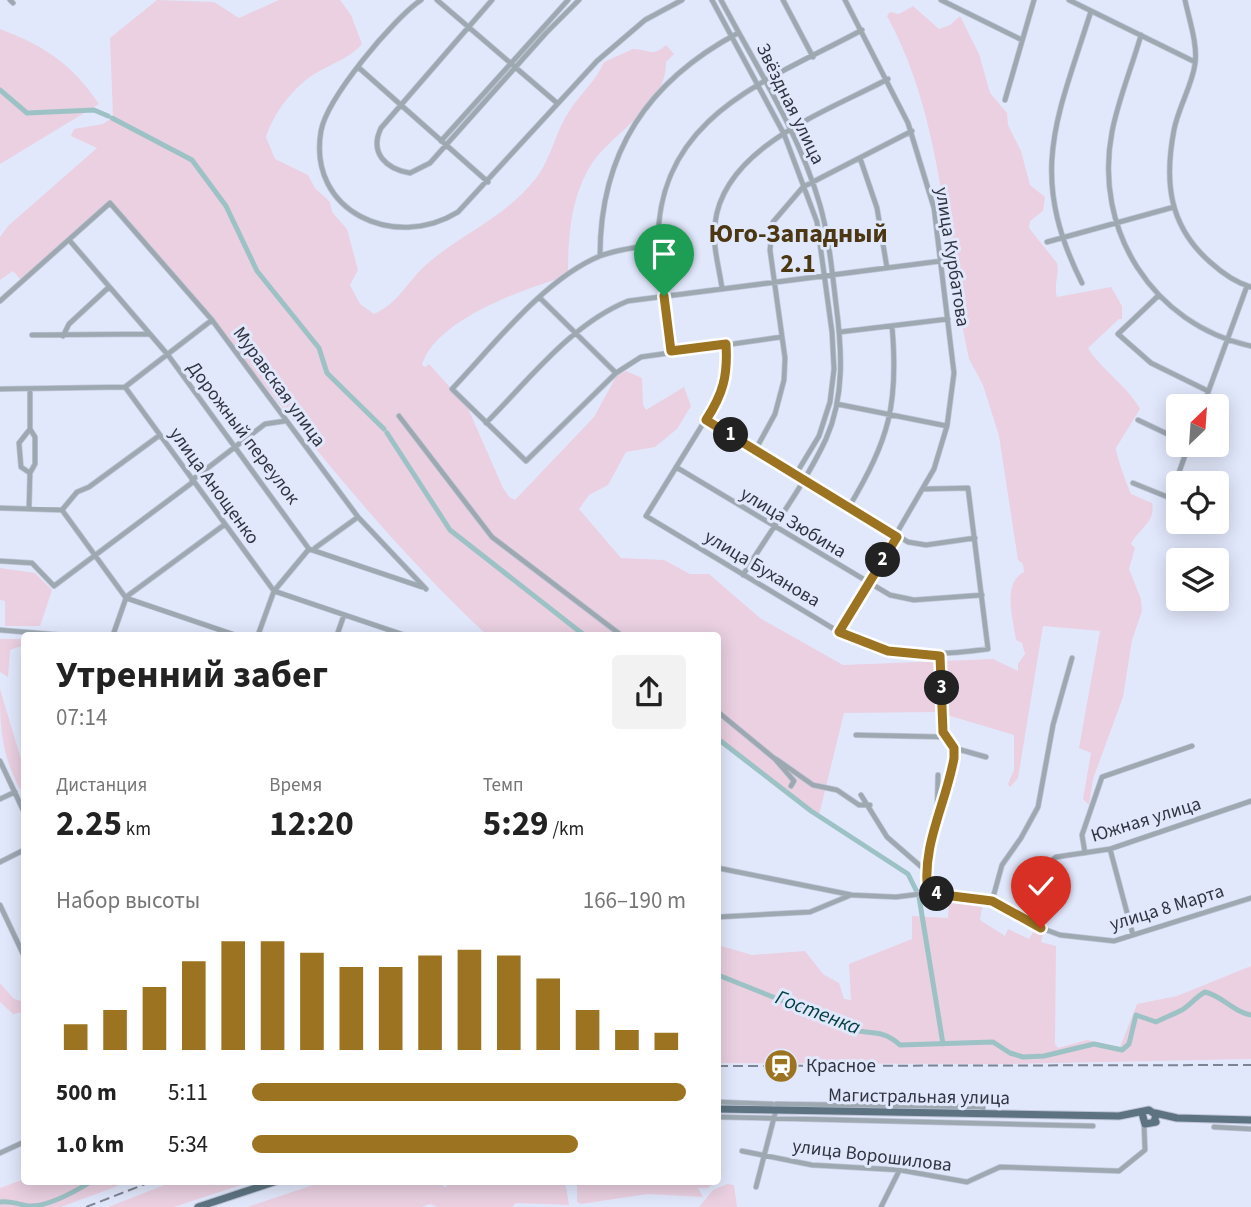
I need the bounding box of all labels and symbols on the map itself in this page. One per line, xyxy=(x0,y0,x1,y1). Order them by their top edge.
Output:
street label: Звёздная улица xyxy=(749,39,831,169)
street label: улица Курбатова xyxy=(928,185,976,329)
district label: Юго-Западный 2.1 xyxy=(708,215,888,282)
pin xyxy=(634,224,694,296)
street label: Муравская улица xyxy=(226,321,332,453)
street label: Дорожный переулок xyxy=(180,356,306,511)
north arrow xyxy=(1166,394,1228,457)
pin: 1 xyxy=(714,418,748,452)
street label: улица Анощенко xyxy=(162,422,266,550)
street label: улица Зюбина xyxy=(735,481,851,565)
street label: улица Буханова xyxy=(699,524,825,614)
pin: 2 xyxy=(866,542,900,578)
pin: 3 xyxy=(925,670,960,706)
street label: Южная улица xyxy=(1088,790,1204,850)
pin xyxy=(1011,856,1071,928)
pin: 4 xyxy=(920,876,954,912)
street label: улица 8 Марта xyxy=(1106,878,1228,938)
water label: Гостенка xyxy=(771,982,865,1042)
station icon: Красное xyxy=(762,1047,800,1085)
place label: Красное xyxy=(806,1053,876,1080)
street label: Магистральная улица xyxy=(828,1082,1010,1112)
street label: улица Ворошилова xyxy=(791,1133,953,1179)

